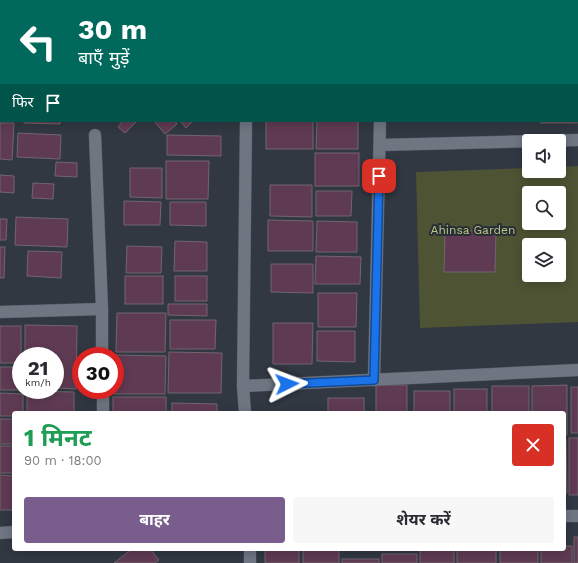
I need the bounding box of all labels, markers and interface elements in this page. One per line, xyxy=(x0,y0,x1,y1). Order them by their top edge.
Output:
text: 30 m xyxy=(78,13,147,46)
icon: left xyxy=(12,16,64,68)
text: बाएँ मुड़ें xyxy=(78,47,129,68)
icon: arrive xyxy=(42,92,64,114)
text: फिर xyxy=(12,93,34,111)
map controls xyxy=(522,134,566,282)
button: sound xyxy=(522,134,566,178)
pin xyxy=(362,159,396,193)
icon: arrive xyxy=(368,165,390,187)
button: search xyxy=(522,186,566,230)
park label: Ahinsa Garden xyxy=(431,223,515,237)
button: layers xyxy=(522,238,566,282)
speed limit sign: 30 xyxy=(72,347,124,399)
text: 21 xyxy=(28,356,48,380)
position arrow xyxy=(266,363,308,405)
text: km/h xyxy=(25,377,51,388)
text: 1 मिनट xyxy=(24,424,92,452)
button: close xyxy=(512,424,554,466)
text: 90 m · 18:00 xyxy=(24,453,102,468)
button: बाहर xyxy=(24,497,285,543)
button: शेयर करें xyxy=(293,497,554,543)

